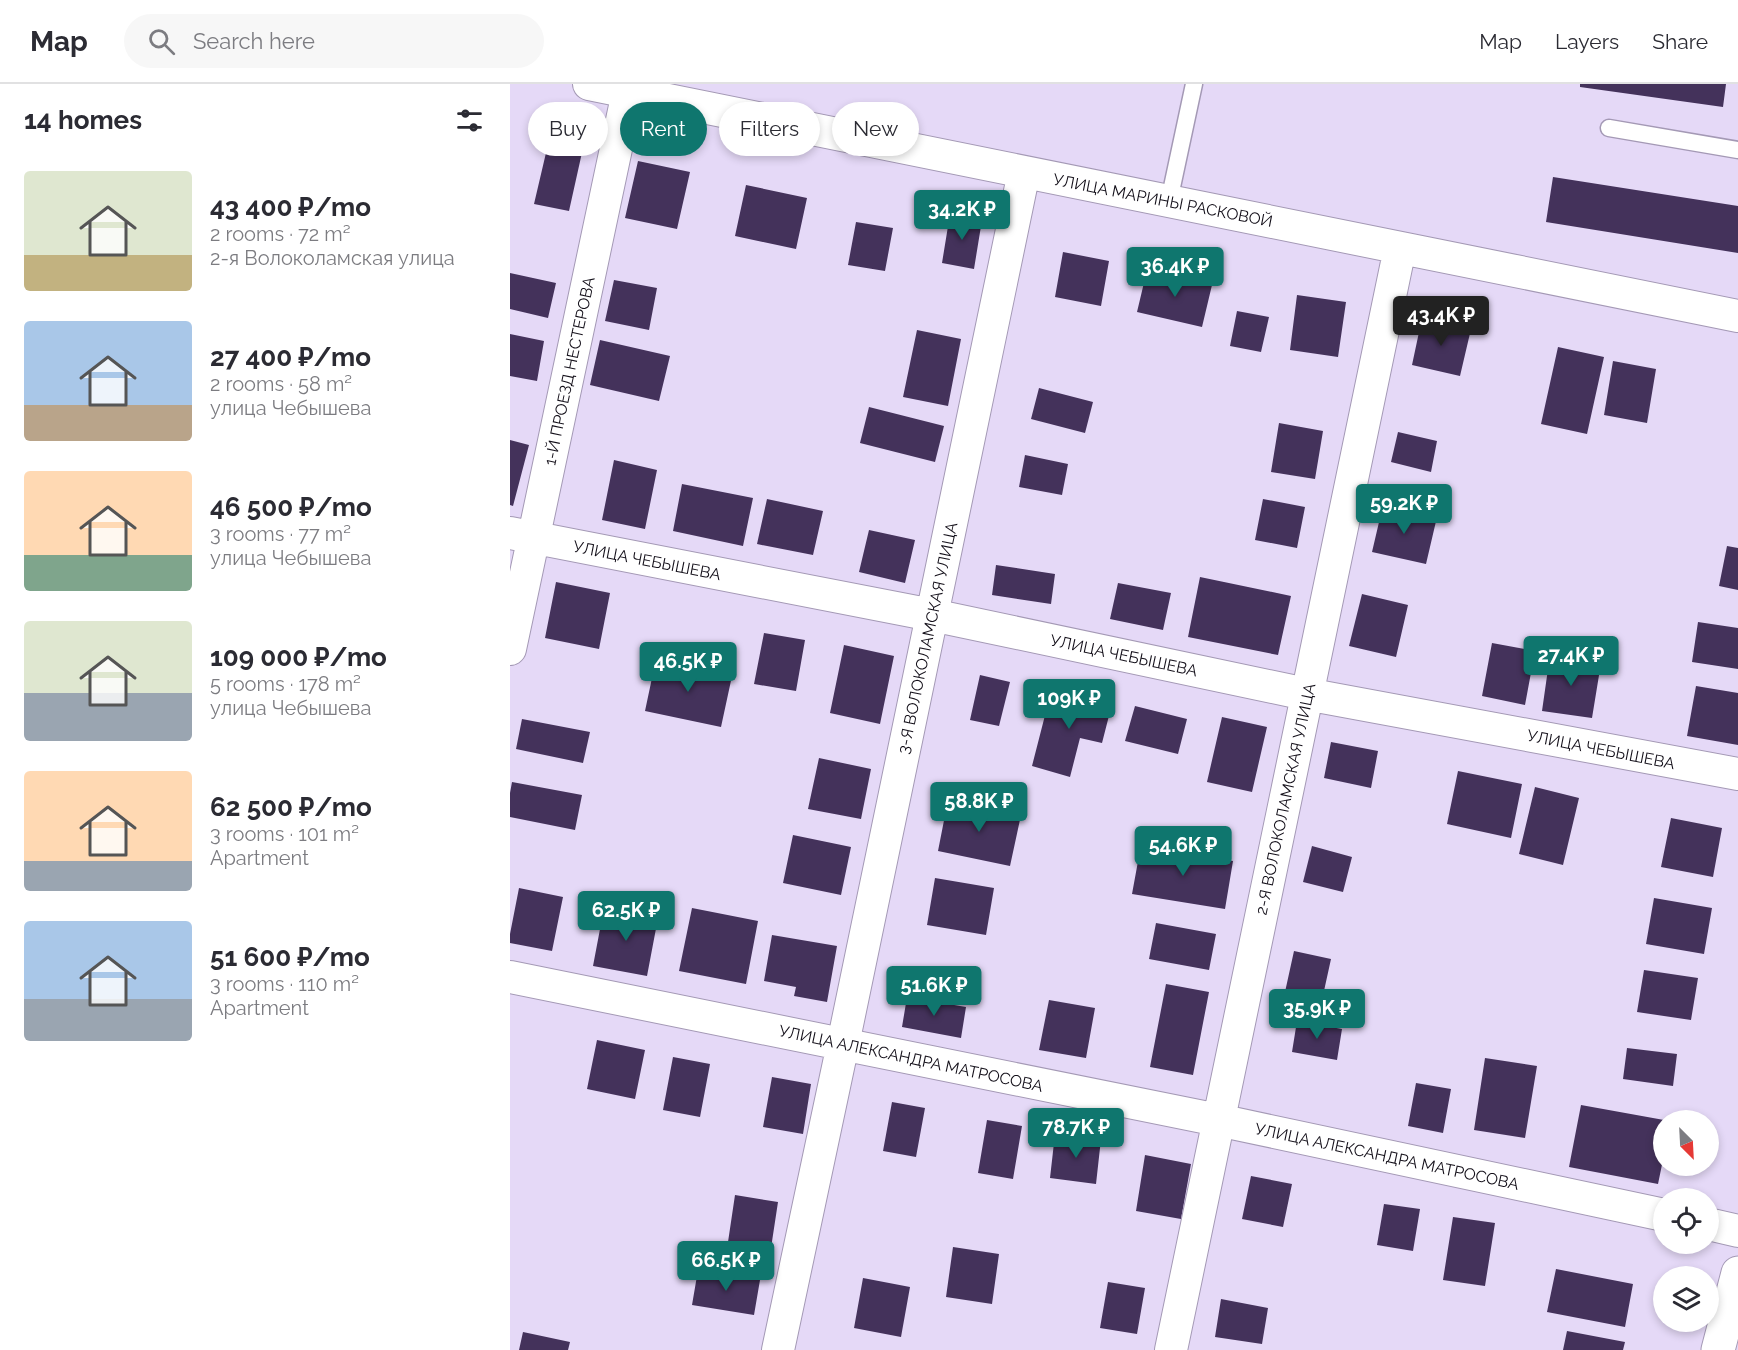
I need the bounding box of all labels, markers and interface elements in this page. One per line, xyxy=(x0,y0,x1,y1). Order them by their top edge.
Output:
search box xyxy=(124,14,544,68)
text: Map xyxy=(30,25,88,58)
icon: search xyxy=(145,25,178,58)
text: Search here xyxy=(193,28,315,54)
text: Map xyxy=(1479,29,1522,54)
text: Layers xyxy=(1555,29,1619,54)
text: Share xyxy=(1652,29,1708,54)
chip: Buy xyxy=(528,102,608,156)
chip: Rent xyxy=(620,102,707,156)
chip: Filters xyxy=(719,102,820,156)
chip: New xyxy=(832,102,919,156)
icon: filters xyxy=(453,104,486,137)
text: 14 homes xyxy=(24,105,142,135)
street label: УЛИЦА МАРИНЫ РАСКОВОЙ xyxy=(1052,170,1274,231)
pin: 34.2K ₽ xyxy=(907,190,1017,241)
text: 43 400 ₽/mo xyxy=(210,192,371,222)
icon: home xyxy=(72,195,144,267)
text: 34.2K ₽ xyxy=(928,197,996,221)
text: 2 rooms · 72 m² xyxy=(210,222,350,246)
text: 2-я Волоколамская улица xyxy=(210,246,455,270)
pin: 36.4K ₽ xyxy=(1120,247,1230,298)
text: 36.4K ₽ xyxy=(1141,254,1209,278)
street label: 1-Й ПРОЕЗД НЕСТЕРОВА xyxy=(540,275,599,467)
pin: 43.4K ₽ xyxy=(1386,296,1496,347)
text: 43.4K ₽ xyxy=(1407,303,1475,327)
text: 27 400 ₽/mo xyxy=(210,342,371,372)
icon: home xyxy=(72,345,144,417)
text: 2 rooms · 58 m² xyxy=(210,372,352,396)
text: улица Чебышева xyxy=(210,396,371,420)
pin: 59.2K ₽ xyxy=(1349,484,1459,535)
text: 59.2K ₽ xyxy=(1370,491,1438,515)
text: 46 500 ₽/mo xyxy=(210,492,372,522)
icon: home xyxy=(72,495,144,567)
street label: 3-Я ВОЛОКОЛАМСКАЯ УЛИЦА xyxy=(894,520,961,756)
text: 3 rooms · 77 m² xyxy=(210,522,351,546)
street label: УЛИЦА ЧЕБЫШЕВА xyxy=(571,537,723,584)
text: улица Чебышева xyxy=(210,546,371,570)
street label: УЛИЦА ЧЕБЫШЕВА xyxy=(1049,631,1199,680)
pin: 27.4K ₽ xyxy=(1516,636,1626,687)
text: 109 000 ₽/mo xyxy=(210,642,387,672)
pin: 46.5K ₽ xyxy=(633,642,743,693)
text: 27.4K ₽ xyxy=(1538,643,1604,667)
icon: home xyxy=(72,645,144,717)
text: 46.5K ₽ xyxy=(654,649,722,673)
text: 5 rooms · 178 m² xyxy=(210,672,361,696)
pin: 109K ₽ xyxy=(1020,679,1118,730)
street label: 2-Я ВОЛОКОЛАМСКАЯ УЛИЦА xyxy=(1252,681,1319,917)
text: 109K ₽ xyxy=(1037,686,1101,710)
text: улица Чебышева xyxy=(210,696,371,720)
street label: УЛИЦА ЧЕБЫШЕВА xyxy=(1525,726,1677,773)
pin: 58.8K ₽ xyxy=(924,782,1034,833)
text: 58.8K ₽ xyxy=(944,789,1014,813)
text: 62 500 ₽/mo xyxy=(210,792,372,822)
icon: home xyxy=(72,795,144,867)
text: 3 rooms · 101 m² xyxy=(210,822,359,846)
pin: 54.6K ₽ xyxy=(1128,826,1238,877)
text: 54.6K ₽ xyxy=(1149,833,1217,857)
text: Apartment xyxy=(210,846,309,870)
pin: 62.5K ₽ xyxy=(571,891,681,942)
text: 62.5K ₽ xyxy=(592,898,660,922)
text: 51 600 ₽/mo xyxy=(210,942,370,972)
icon: home xyxy=(72,945,144,1017)
pin: 51.6K ₽ xyxy=(879,966,989,1017)
text: 3 rooms · 110 m² xyxy=(210,972,359,996)
text: 51.6K ₽ xyxy=(900,973,968,997)
pin: 35.9K ₽ xyxy=(1262,989,1372,1040)
text: Apartment xyxy=(210,996,309,1020)
text: 35.9K ₽ xyxy=(1283,996,1351,1020)
street label: УЛИЦА АЛЕКСАНДРА МАТРОСОВА xyxy=(777,1021,1045,1096)
pin: 78.7K ₽ xyxy=(1021,1108,1131,1159)
north arrow xyxy=(1653,1110,1719,1176)
map controls xyxy=(1653,1110,1719,1332)
text: 78.7K ₽ xyxy=(1042,1115,1110,1139)
street label: УЛИЦА АЛЕКСАНДРА МАТРОСОВА xyxy=(1253,1119,1521,1194)
button: locate xyxy=(1653,1188,1719,1254)
pin: 66.5K ₽ xyxy=(671,1241,781,1292)
text: 66.5K ₽ xyxy=(691,1248,761,1272)
button: layers xyxy=(1653,1266,1719,1332)

